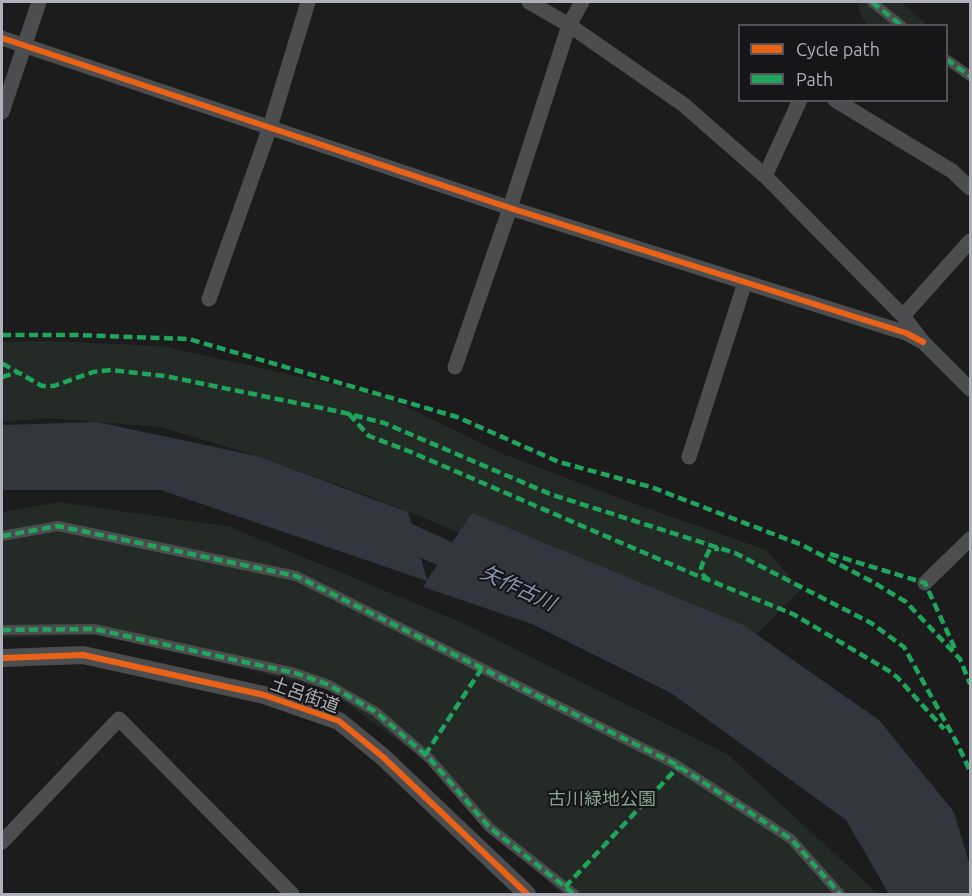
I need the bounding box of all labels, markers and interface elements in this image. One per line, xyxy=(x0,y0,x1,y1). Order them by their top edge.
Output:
legend xyxy=(738,24,948,102)
text: Cycle path xyxy=(796,39,880,59)
text: Path xyxy=(796,69,833,89)
water label: 矢作古川 xyxy=(477,560,559,616)
street label: 土呂街道 xyxy=(267,673,343,717)
park label: 古川緑地公園 xyxy=(548,788,656,810)

